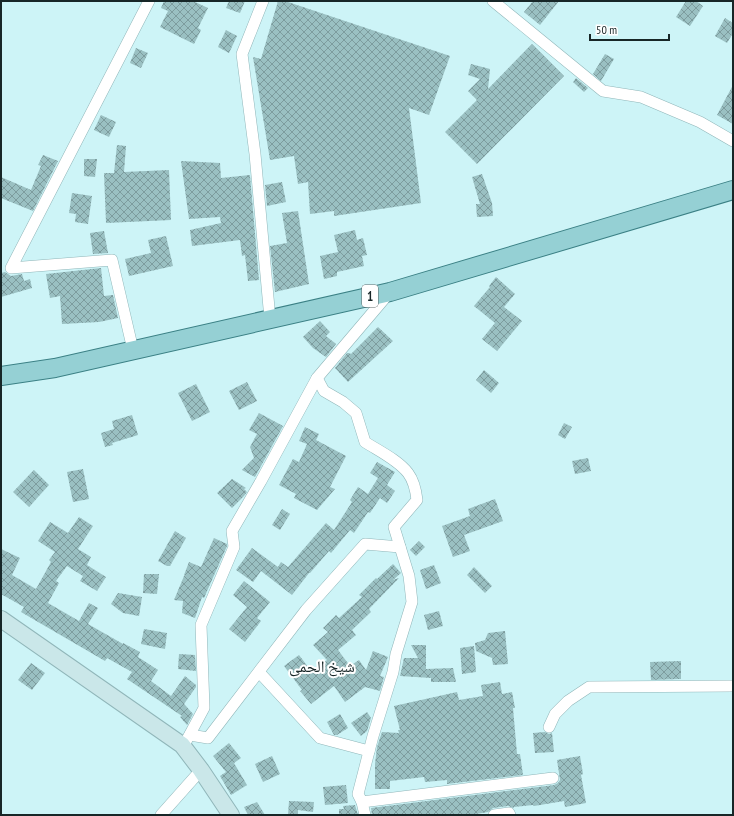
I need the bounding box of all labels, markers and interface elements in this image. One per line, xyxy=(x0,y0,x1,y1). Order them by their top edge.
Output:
scale bar xyxy=(590,16,669,42)
text: 50 m xyxy=(596,22,617,37)
road number: 1 xyxy=(362,285,378,307)
district label: شيخ الحمى xyxy=(289,656,355,677)

